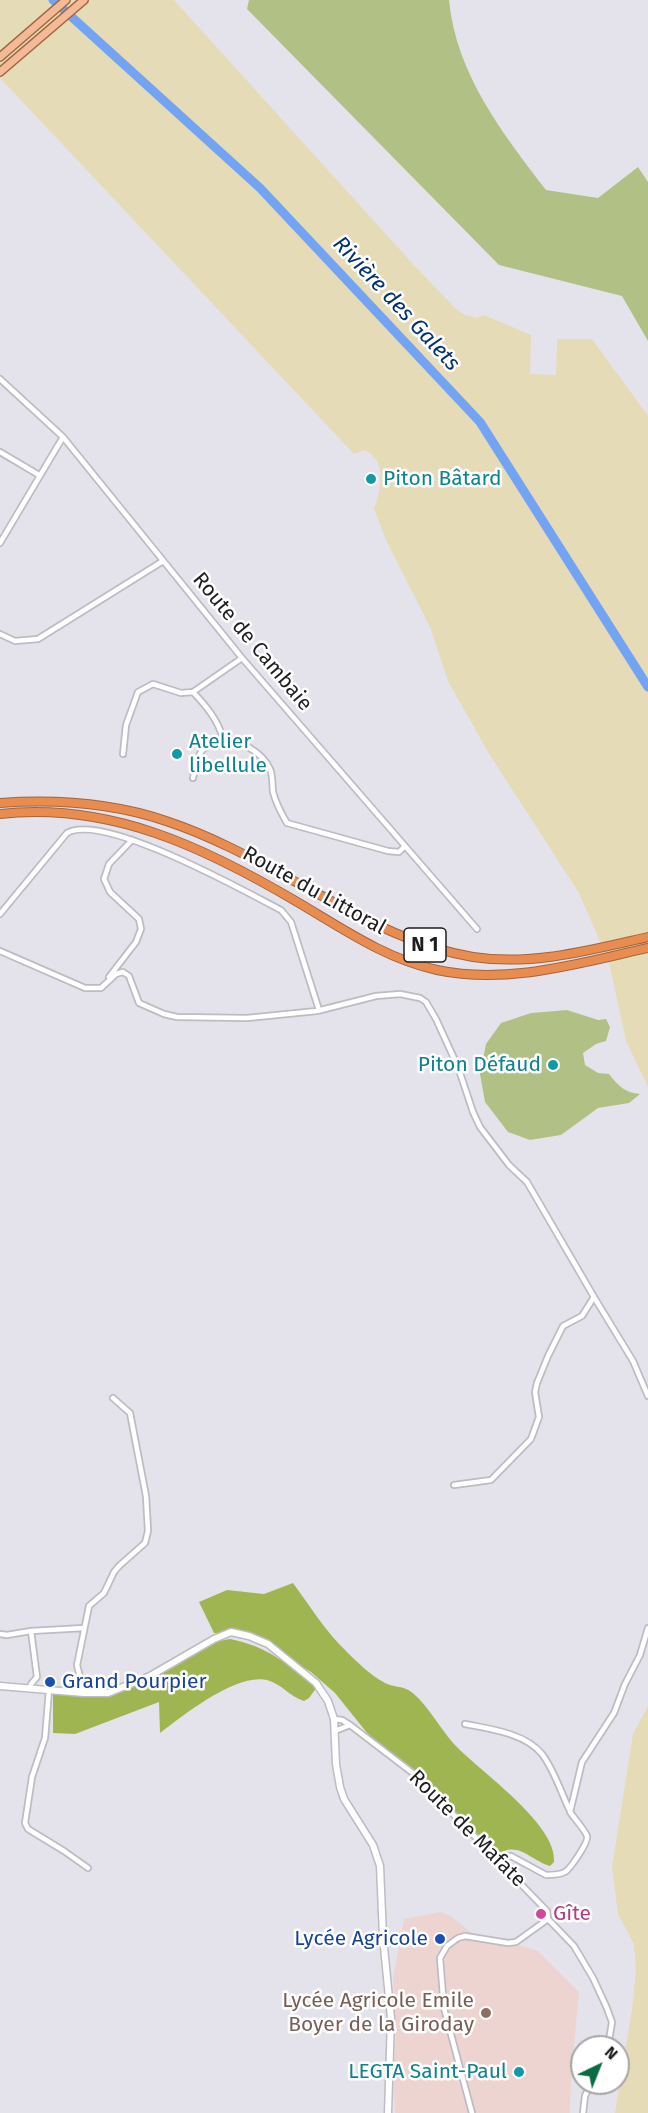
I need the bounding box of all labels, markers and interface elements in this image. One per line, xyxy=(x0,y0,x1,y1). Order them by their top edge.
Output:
water label: Rivière des Galets xyxy=(327,231,465,377)
place label: Piton Bâtard xyxy=(383,466,502,492)
marker: Piton Bâtard xyxy=(364,472,378,486)
street label: Route de Cambaie xyxy=(187,568,317,716)
place label: Atelier libellule xyxy=(189,729,267,779)
marker: Atelier libellule xyxy=(170,747,184,761)
street label: Route du Littoral xyxy=(238,841,390,941)
road number: N 1 xyxy=(404,928,446,962)
place label: Piton Défaud xyxy=(418,1052,541,1078)
marker: Piton Défaud xyxy=(546,1058,560,1072)
place label: Grand Pourpier xyxy=(62,1669,207,1695)
marker: Grand Pourpier xyxy=(43,1675,57,1689)
street label: Route de Mafate xyxy=(403,1765,531,1893)
place label: Gîte xyxy=(553,1901,591,1927)
marker: Gîte xyxy=(534,1907,548,1921)
place label: Lycée Agricole xyxy=(294,1926,428,1952)
marker: Lycée Agricole xyxy=(433,1932,447,1946)
place label: Lycée Agricole Emile Boyer de la Giroday xyxy=(282,1988,474,2038)
marker: Lycée Agricole Emile Boyer de la Giroday xyxy=(479,2006,493,2020)
north arrow xyxy=(570,2035,630,2095)
text: N xyxy=(601,2042,622,2063)
place label: LEGTA Saint-Paul xyxy=(348,2059,507,2085)
marker: LEGTA Saint-Paul xyxy=(512,2065,526,2079)

